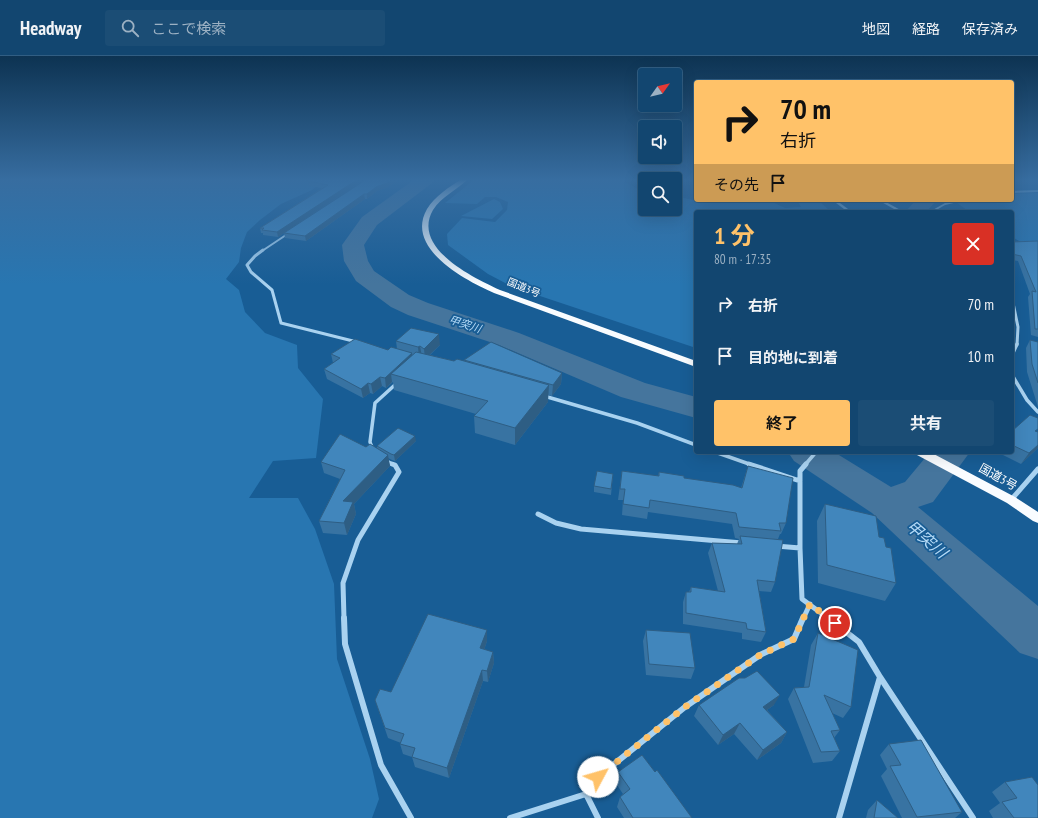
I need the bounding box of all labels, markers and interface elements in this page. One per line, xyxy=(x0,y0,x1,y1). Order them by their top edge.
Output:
search box xyxy=(105,10,385,46)
text: Headway xyxy=(20,16,81,40)
icon: search xyxy=(119,17,141,39)
text: ここで検索 xyxy=(151,19,226,38)
text: 地図 xyxy=(862,20,890,38)
text: 経路 xyxy=(912,20,940,38)
text: 保存済み xyxy=(962,20,1018,38)
north arrow xyxy=(638,68,682,112)
map controls xyxy=(638,68,682,216)
text: 70 m xyxy=(780,90,831,127)
icon: right xyxy=(714,96,766,148)
button: sound xyxy=(638,120,682,164)
text: 右折 xyxy=(780,129,816,152)
button: search xyxy=(638,172,682,216)
icon: arrive xyxy=(767,172,789,194)
text: その先 xyxy=(714,175,759,194)
text: 1 分 xyxy=(714,220,754,251)
button: close xyxy=(952,223,994,265)
text: 80 m · 17:35 xyxy=(714,251,771,268)
street label: 国道3号 xyxy=(505,275,542,300)
icon: right xyxy=(714,293,736,315)
text: 70 m xyxy=(968,295,994,314)
text: 右折 xyxy=(748,296,778,315)
water label: 甲突川 xyxy=(447,312,484,336)
icon: arrive xyxy=(714,345,736,367)
text: 10 m xyxy=(968,347,994,366)
text: 目的地に到着 xyxy=(748,348,838,367)
button: 終了 xyxy=(714,400,850,446)
button: 共有 xyxy=(858,400,994,446)
street label: 国道3号 xyxy=(976,460,1020,493)
water label: 甲突川 xyxy=(902,516,953,564)
pin xyxy=(818,606,852,640)
icon: arrive xyxy=(824,612,846,634)
position arrow xyxy=(577,756,619,798)

